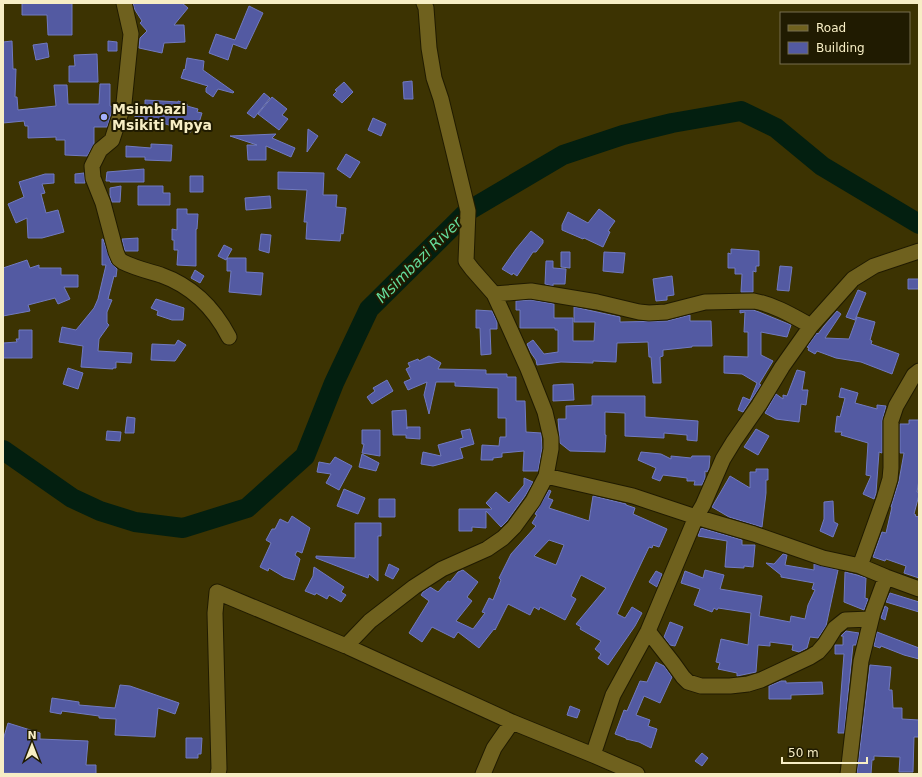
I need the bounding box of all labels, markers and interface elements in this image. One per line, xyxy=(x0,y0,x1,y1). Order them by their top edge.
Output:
legend xyxy=(780,12,910,64)
text: Road xyxy=(816,21,846,35)
text: Building xyxy=(816,41,865,55)
place label: Msimbazi Msikiti Mpya xyxy=(112,101,212,133)
marker: Msimbazi Msikiti Mpya xyxy=(99,112,109,122)
water label: Msimbazi River xyxy=(372,213,466,307)
north arrow xyxy=(12,725,52,765)
text: N xyxy=(27,729,37,742)
scale bar xyxy=(782,739,867,765)
text: 50 m xyxy=(788,746,819,760)

